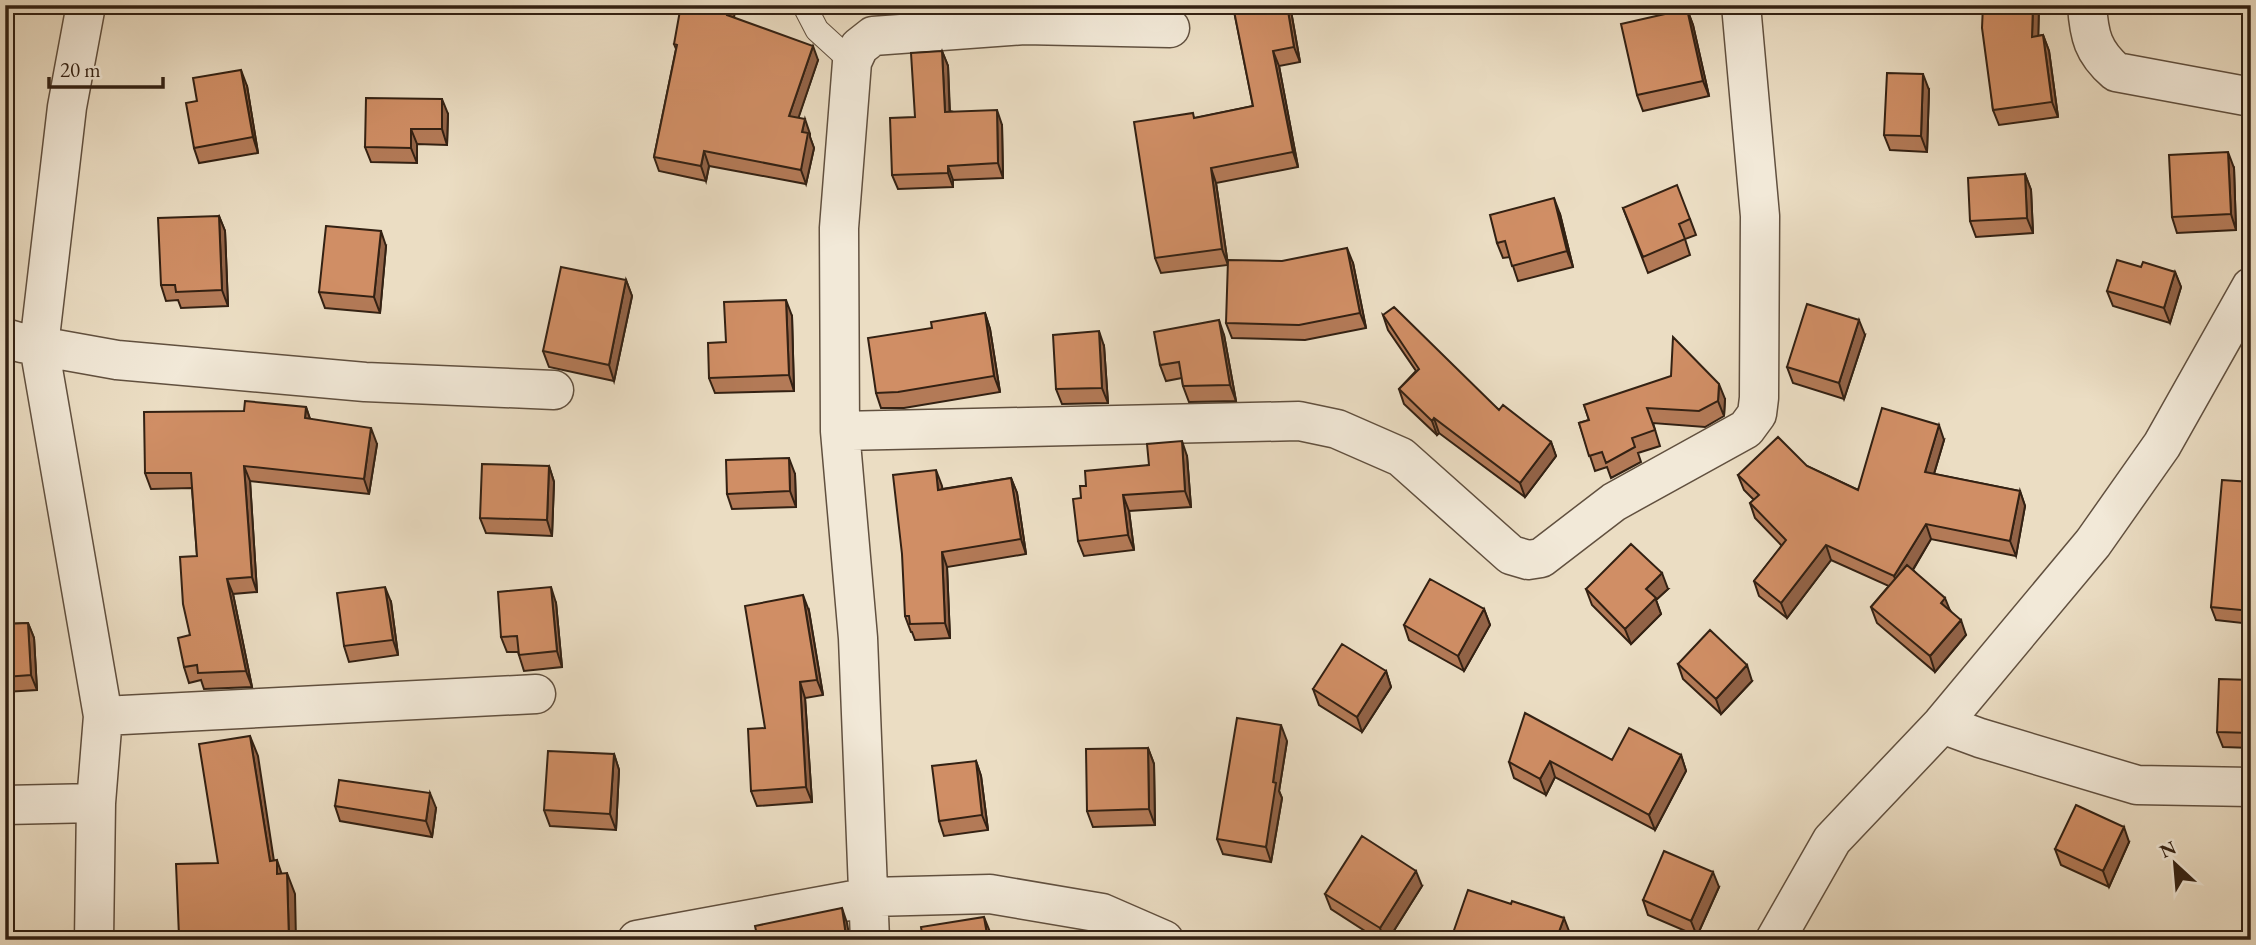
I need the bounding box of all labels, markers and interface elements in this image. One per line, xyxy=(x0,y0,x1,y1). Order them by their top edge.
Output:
scale bar xyxy=(49,46,163,90)
text: 20 m xyxy=(60,56,101,83)
north arrow xyxy=(2140,830,2210,900)
text: N xyxy=(2155,834,2181,864)

